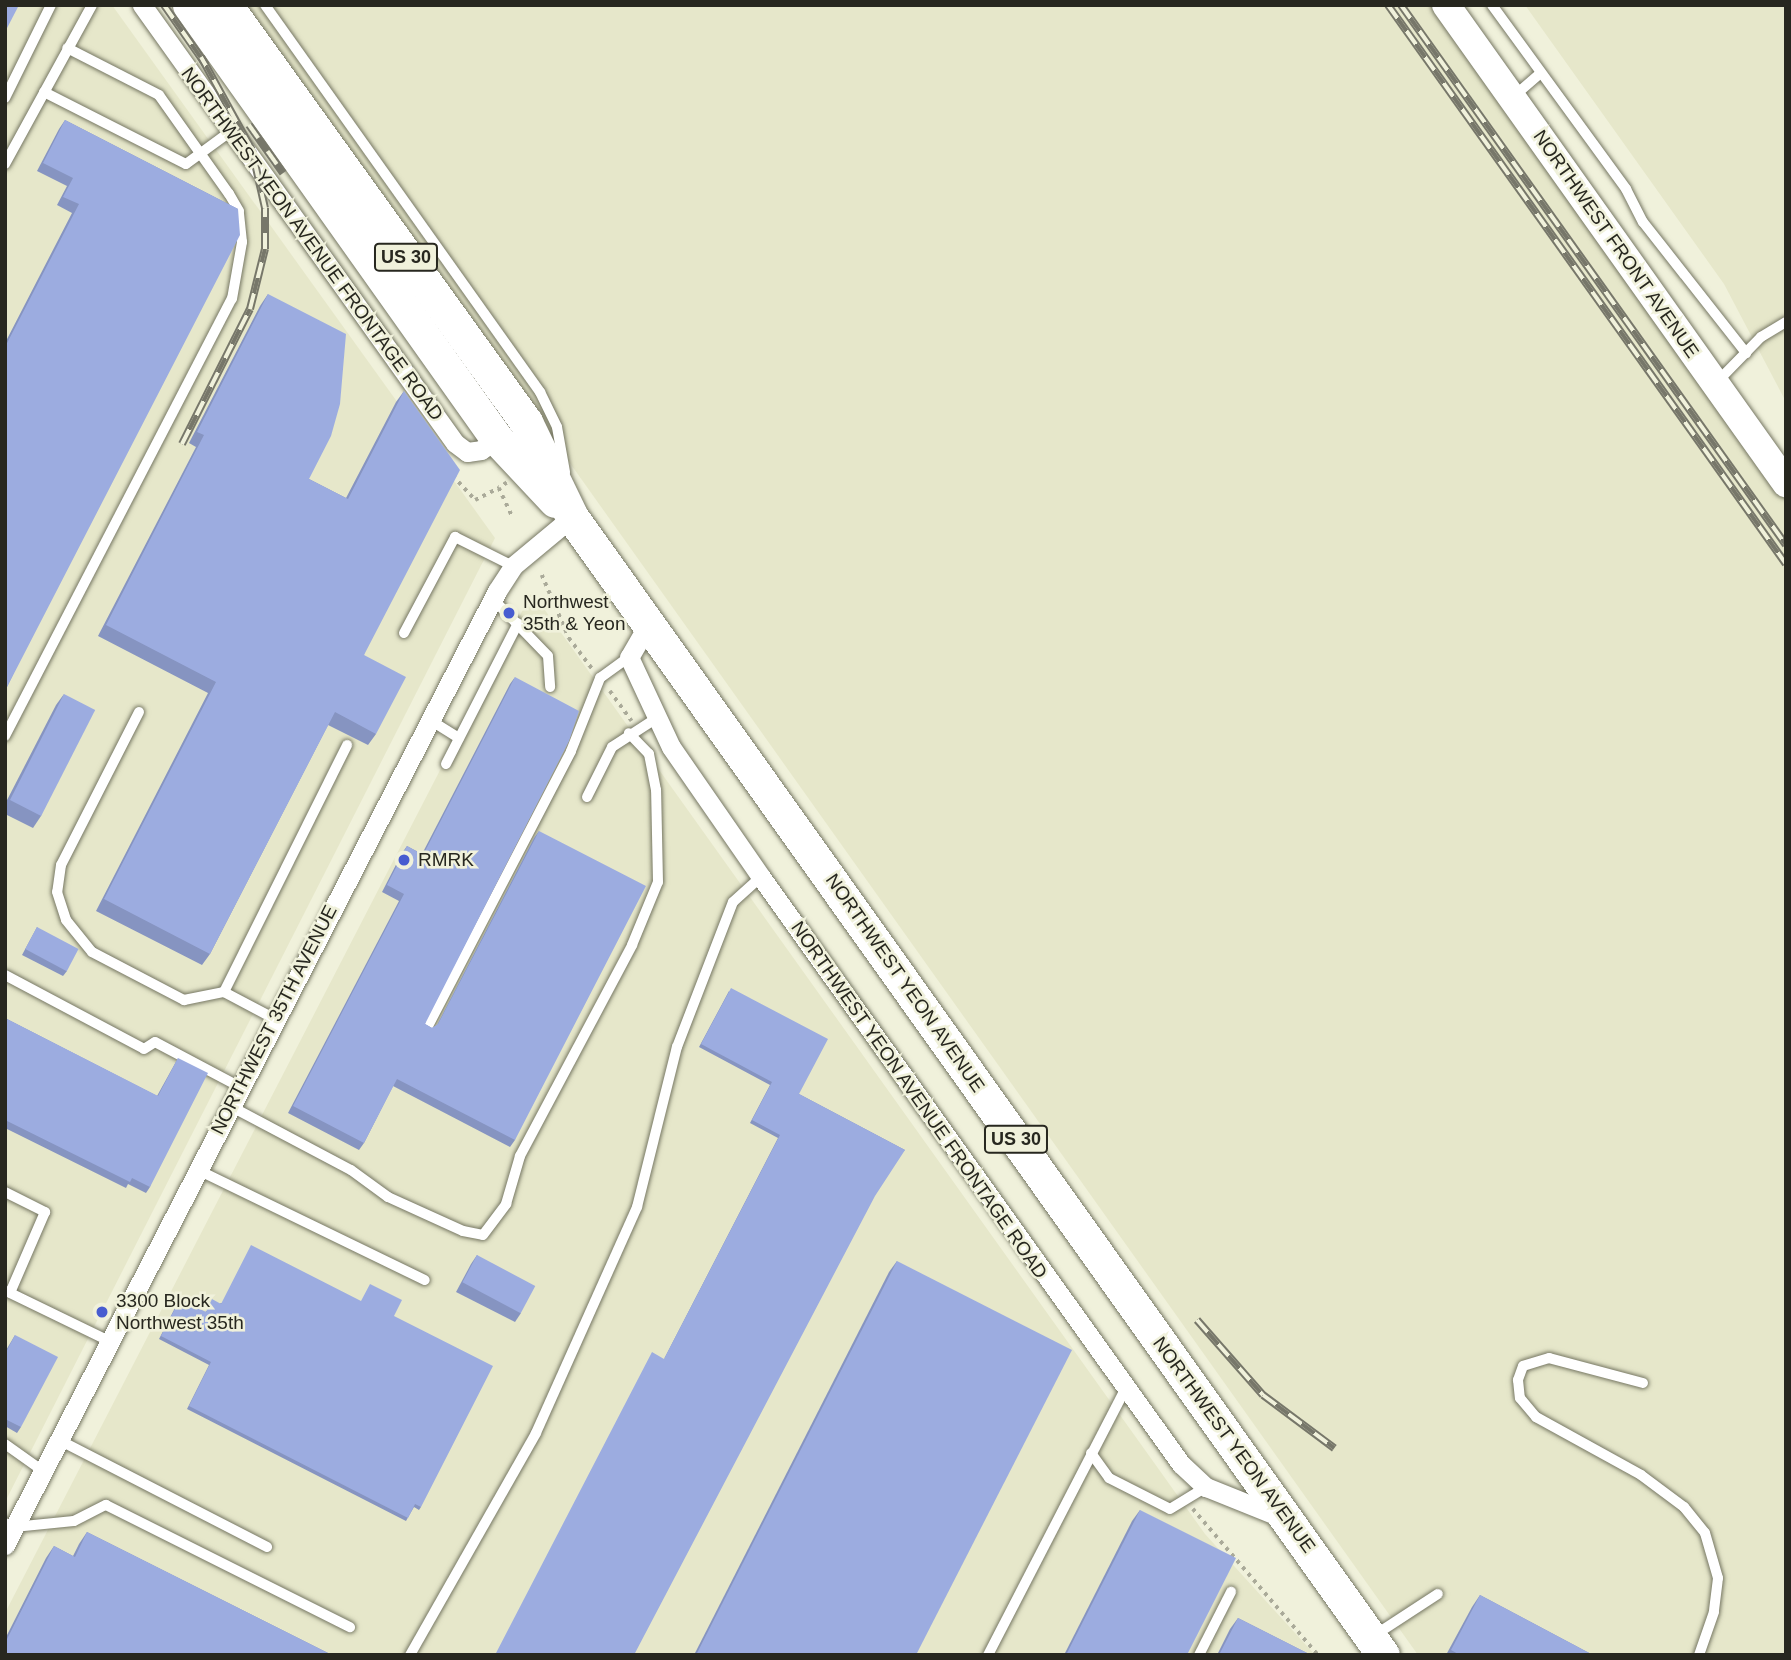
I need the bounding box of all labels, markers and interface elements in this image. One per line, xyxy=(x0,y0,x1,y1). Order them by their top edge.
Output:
street label: NORTHWEST YEON AVENUE FRONTAGE ROAD xyxy=(176,62,448,426)
street label: NORTHWEST FRONT AVENUE xyxy=(1528,125,1704,363)
road number: US 30 xyxy=(373,243,439,272)
place label: Northwest 35th & Yeon xyxy=(523,591,626,635)
marker: Northwest 35th & Yeon xyxy=(501,605,517,621)
place label: RMRK xyxy=(418,849,474,871)
marker: RMRK xyxy=(396,852,412,868)
street label: NORTHWEST YEON AVENUE xyxy=(820,869,990,1097)
street label: NORTHWEST 35TH AVENUE xyxy=(206,901,342,1139)
street label: NORTHWEST YEON AVENUE FRONTAGE ROAD xyxy=(786,916,1052,1284)
road number: US 30 xyxy=(983,1124,1049,1154)
place label: 3300 Block Northwest 35th xyxy=(116,1290,244,1334)
marker: 3300 Block Northwest 35th xyxy=(94,1304,110,1320)
street label: NORTHWEST YEON AVENUE xyxy=(1147,1332,1321,1558)

